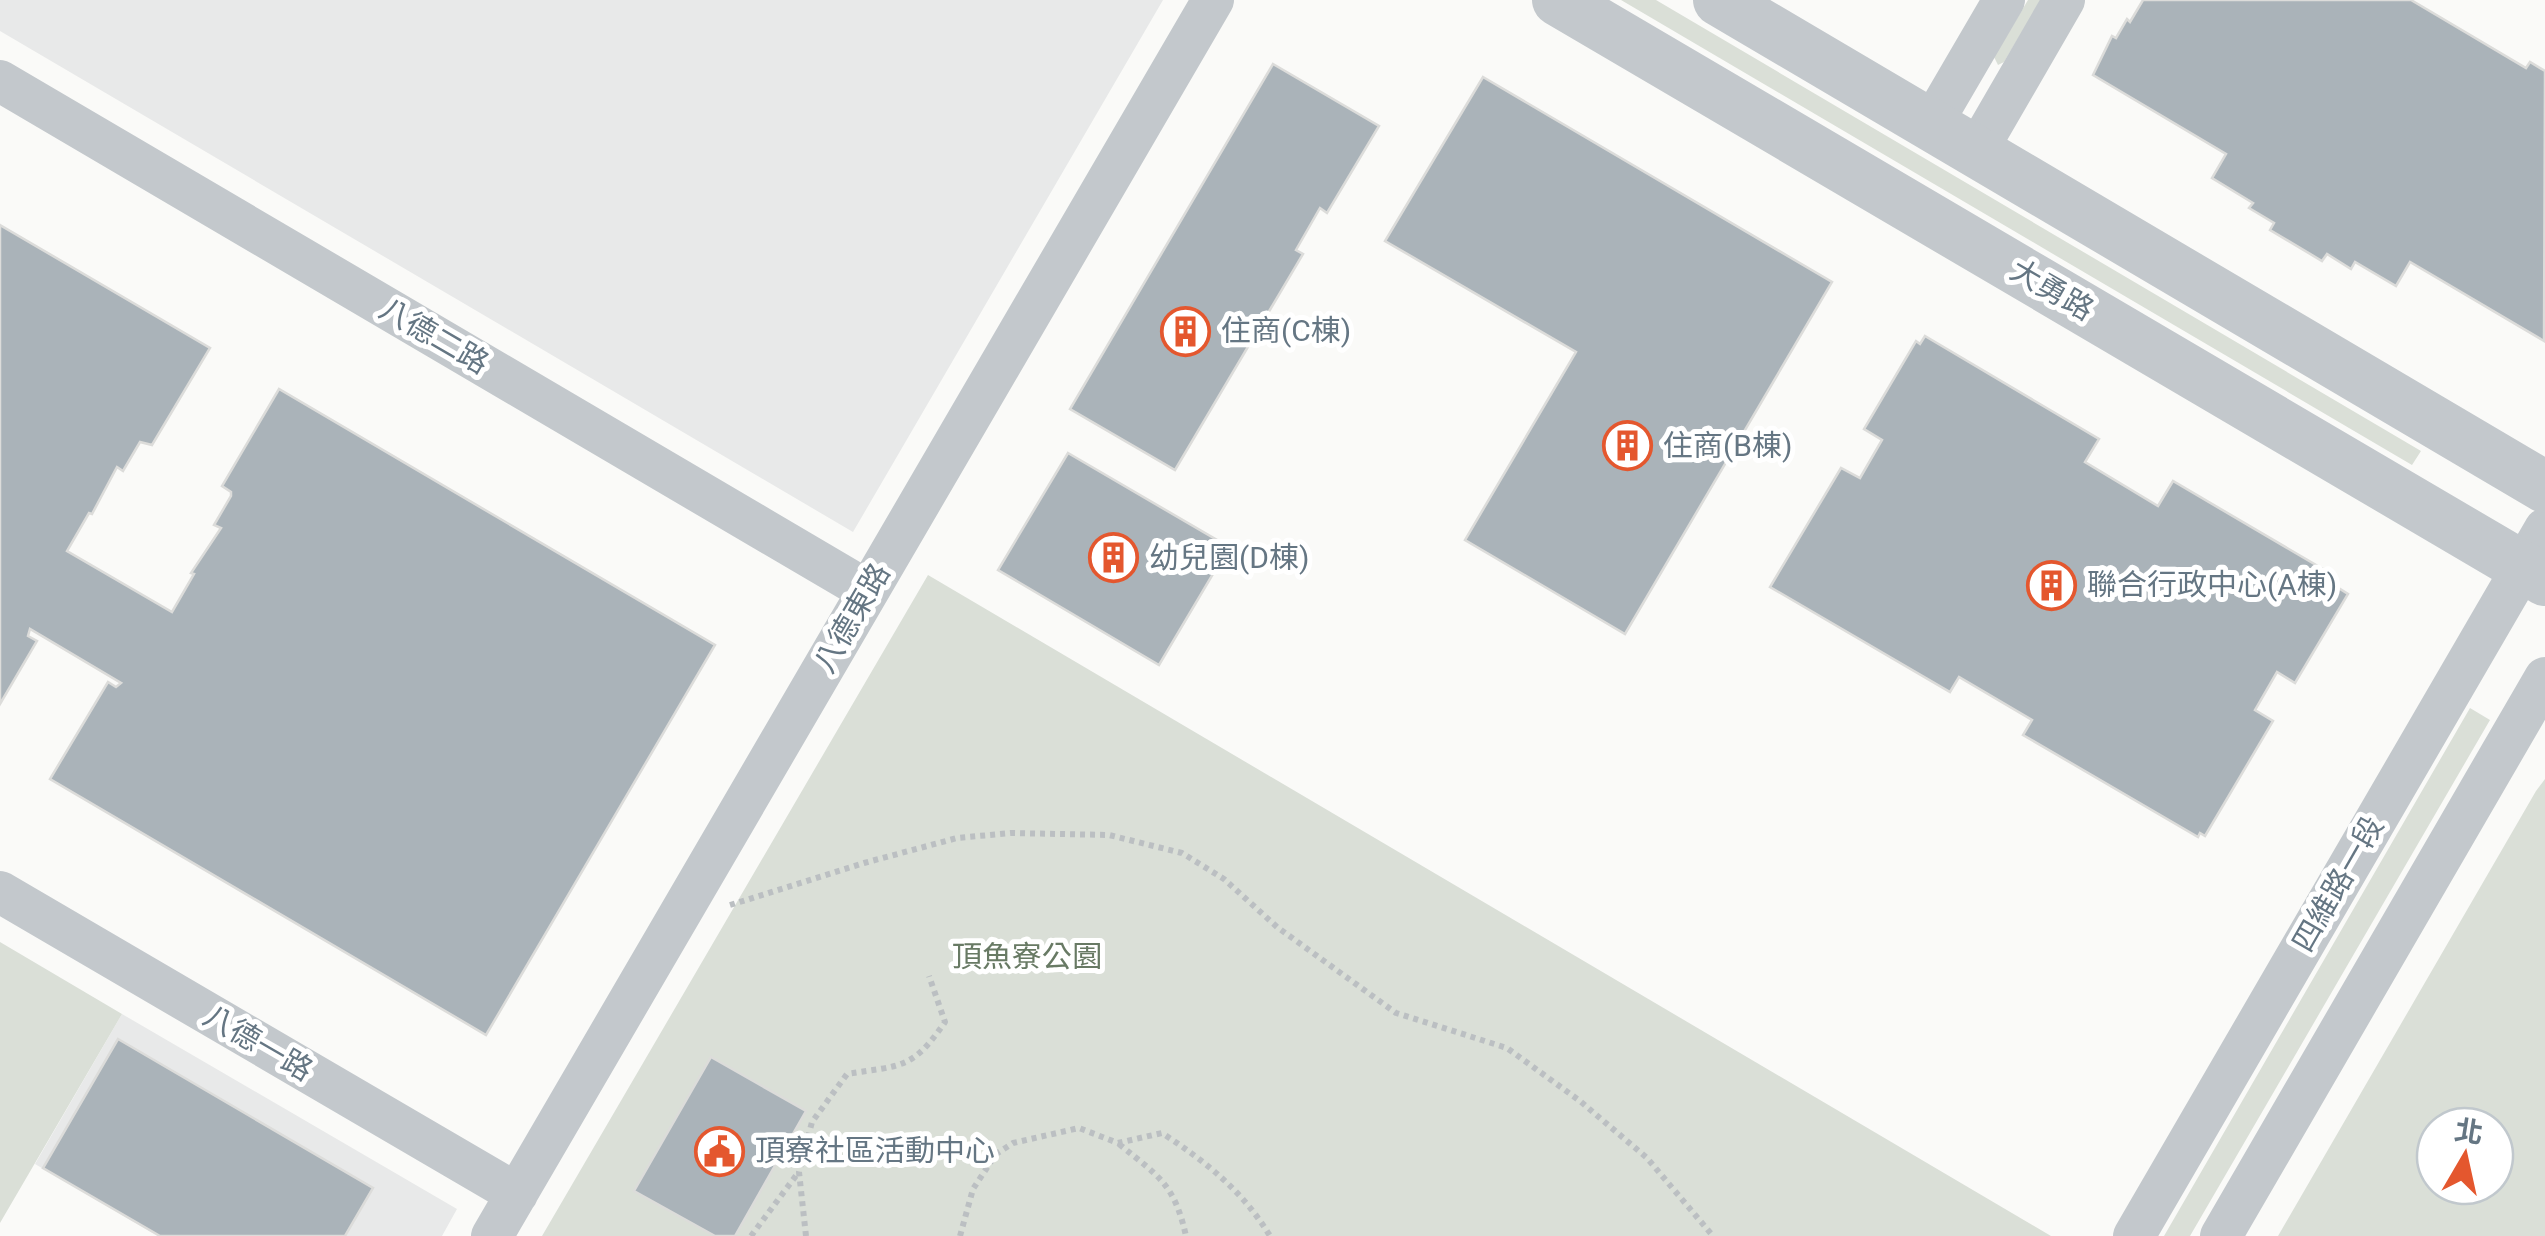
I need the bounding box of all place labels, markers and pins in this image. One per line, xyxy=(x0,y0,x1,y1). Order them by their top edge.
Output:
building icon: 住商(C棟) xyxy=(1160,305,1212,357)
place label: 住商(C棟) xyxy=(1221,313,1351,348)
building icon: 住商(B棟) xyxy=(1602,420,1654,472)
place label: 住商(B棟) xyxy=(1663,428,1792,463)
building icon: 幼兒園(D棟) xyxy=(1088,532,1140,584)
place label: 幼兒園(D棟) xyxy=(1149,540,1309,575)
building icon: 聯合行政中心(A棟) xyxy=(2026,559,2078,611)
place label: 聯合行政中心(A棟) xyxy=(2087,567,2337,602)
public building icon: 頂寮社區活動中心 xyxy=(694,1125,746,1177)
place label: 頂寮社區活動中心 xyxy=(755,1133,995,1168)

